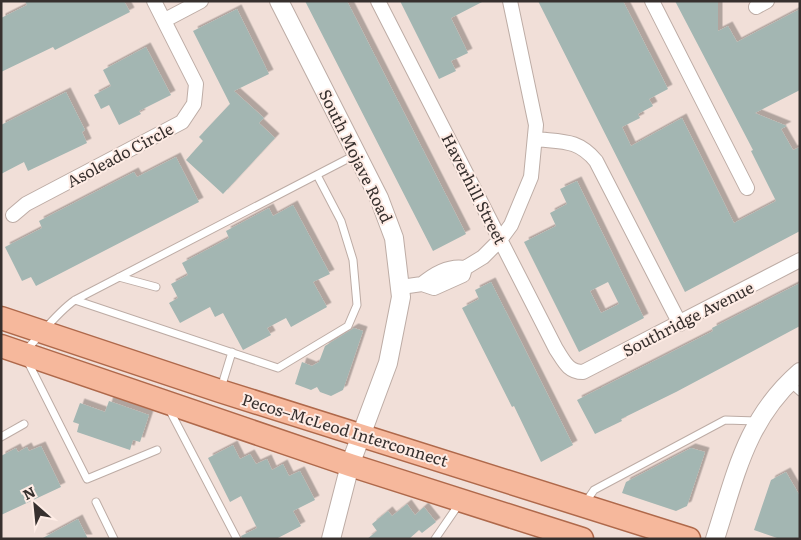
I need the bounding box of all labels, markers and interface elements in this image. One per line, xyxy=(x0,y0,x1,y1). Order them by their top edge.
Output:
street label: South Mojave Road xyxy=(314,85,400,227)
street label: Asoleado Circle xyxy=(62,116,177,192)
street label: Haverhill Street xyxy=(437,129,513,249)
street label: Southridge Avenue xyxy=(618,275,757,362)
street label: Pecos–McLeod Interconnect xyxy=(239,386,452,472)
north arrow xyxy=(10,480,60,530)
text: N xyxy=(19,481,39,504)

